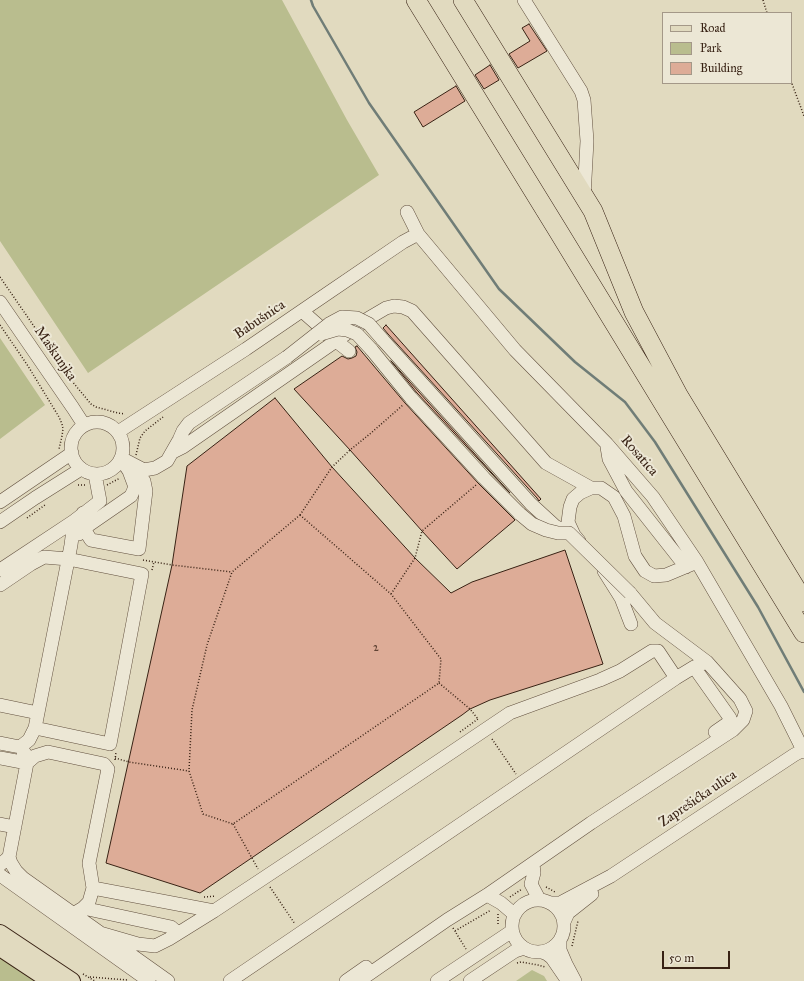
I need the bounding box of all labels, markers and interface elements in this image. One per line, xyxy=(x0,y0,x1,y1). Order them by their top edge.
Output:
legend xyxy=(662,12,792,84)
text: Road xyxy=(700,21,726,35)
text: Park xyxy=(700,41,722,55)
text: Building xyxy=(700,61,742,75)
street label: Babušnica xyxy=(231,297,289,343)
street label: Maškunjka xyxy=(30,323,80,385)
street label: Rosatica xyxy=(617,432,661,480)
house number: 2 xyxy=(373,641,379,655)
street label: Zaprešićka ulica xyxy=(656,767,740,831)
scale bar xyxy=(664,943,732,969)
text: 50 m xyxy=(669,951,694,965)

